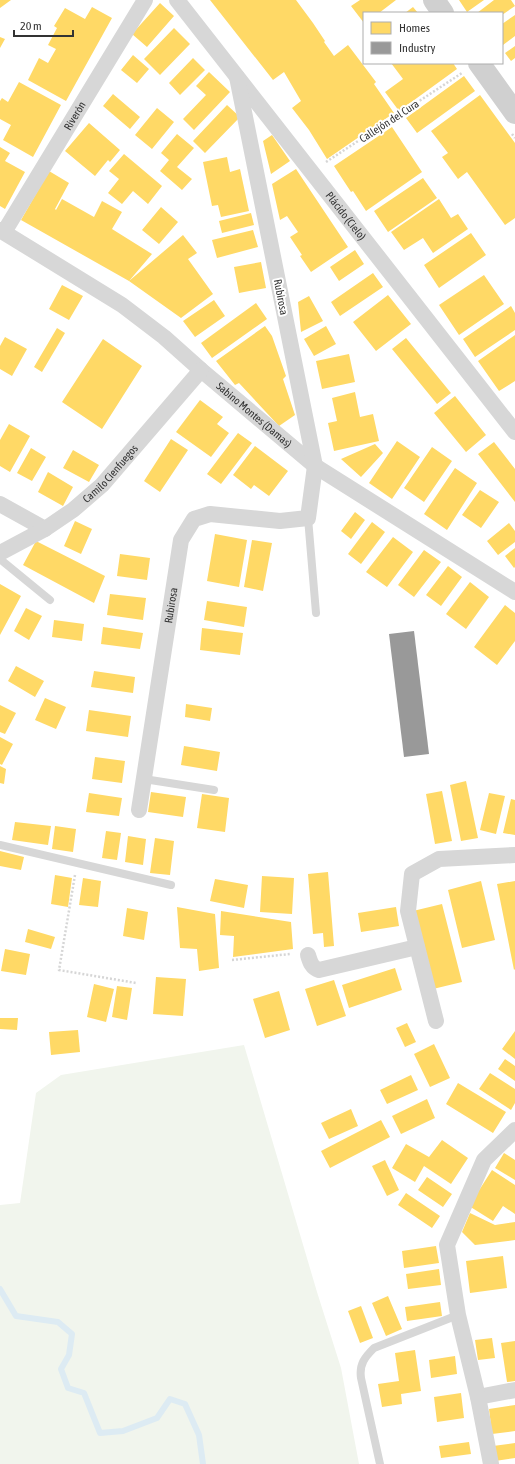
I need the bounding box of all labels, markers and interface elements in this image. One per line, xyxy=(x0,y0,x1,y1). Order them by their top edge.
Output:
scale bar xyxy=(14,12,73,38)
legend xyxy=(363,12,503,64)
text: 20 m xyxy=(20,19,42,33)
text: Homes xyxy=(399,21,430,35)
text: Industry xyxy=(399,41,436,55)
street label: Callejón del Cura xyxy=(357,97,421,145)
street label: Riverón xyxy=(61,99,88,132)
street label: Plácido (Cielo) xyxy=(323,189,369,243)
street label: Rubirosa xyxy=(272,278,290,316)
street label: Sabino Montes (Damas) xyxy=(214,380,294,450)
street label: Camilo Cienfuegos xyxy=(80,442,140,505)
street label: Rubirosa xyxy=(162,587,180,624)

